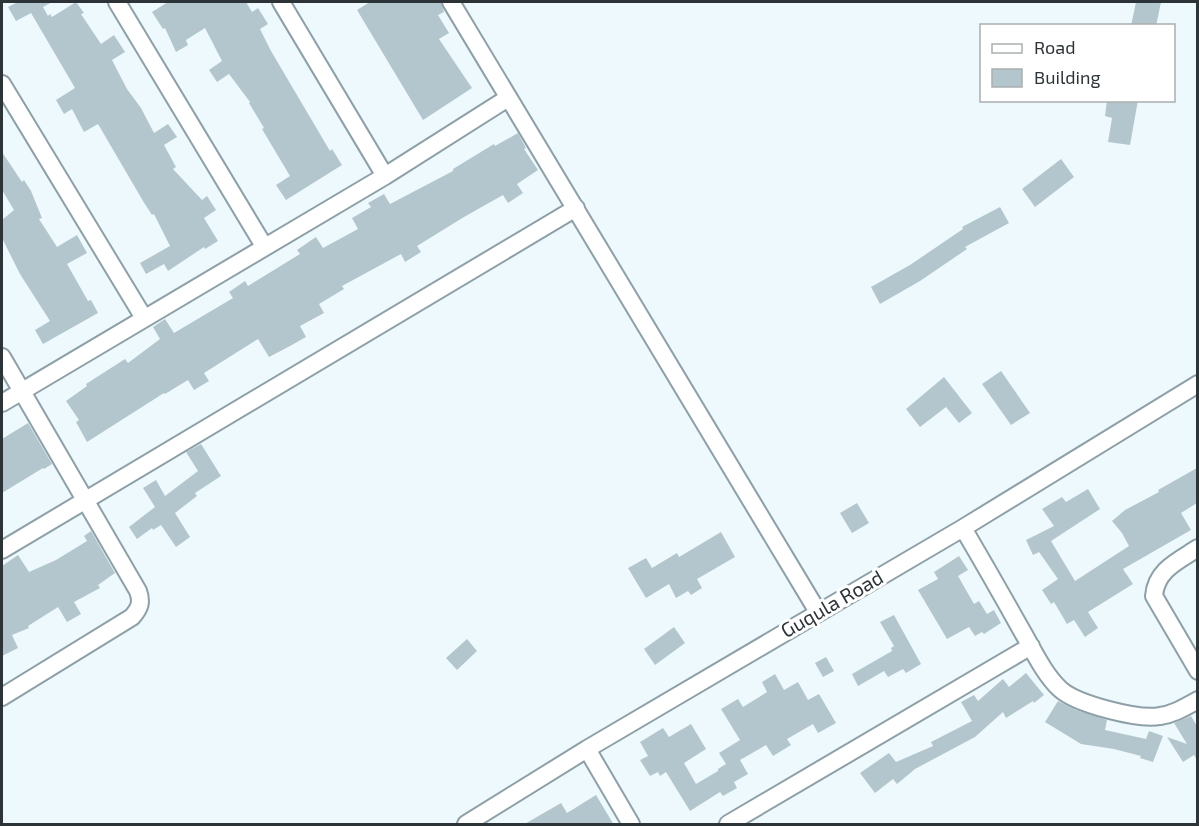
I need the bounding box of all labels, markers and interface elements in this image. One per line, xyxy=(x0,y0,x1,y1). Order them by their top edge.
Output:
legend xyxy=(980,24,1175,102)
text: Road xyxy=(1034,36,1075,58)
text: Building xyxy=(1034,66,1101,88)
street label: Guqula Road xyxy=(776,564,887,642)

